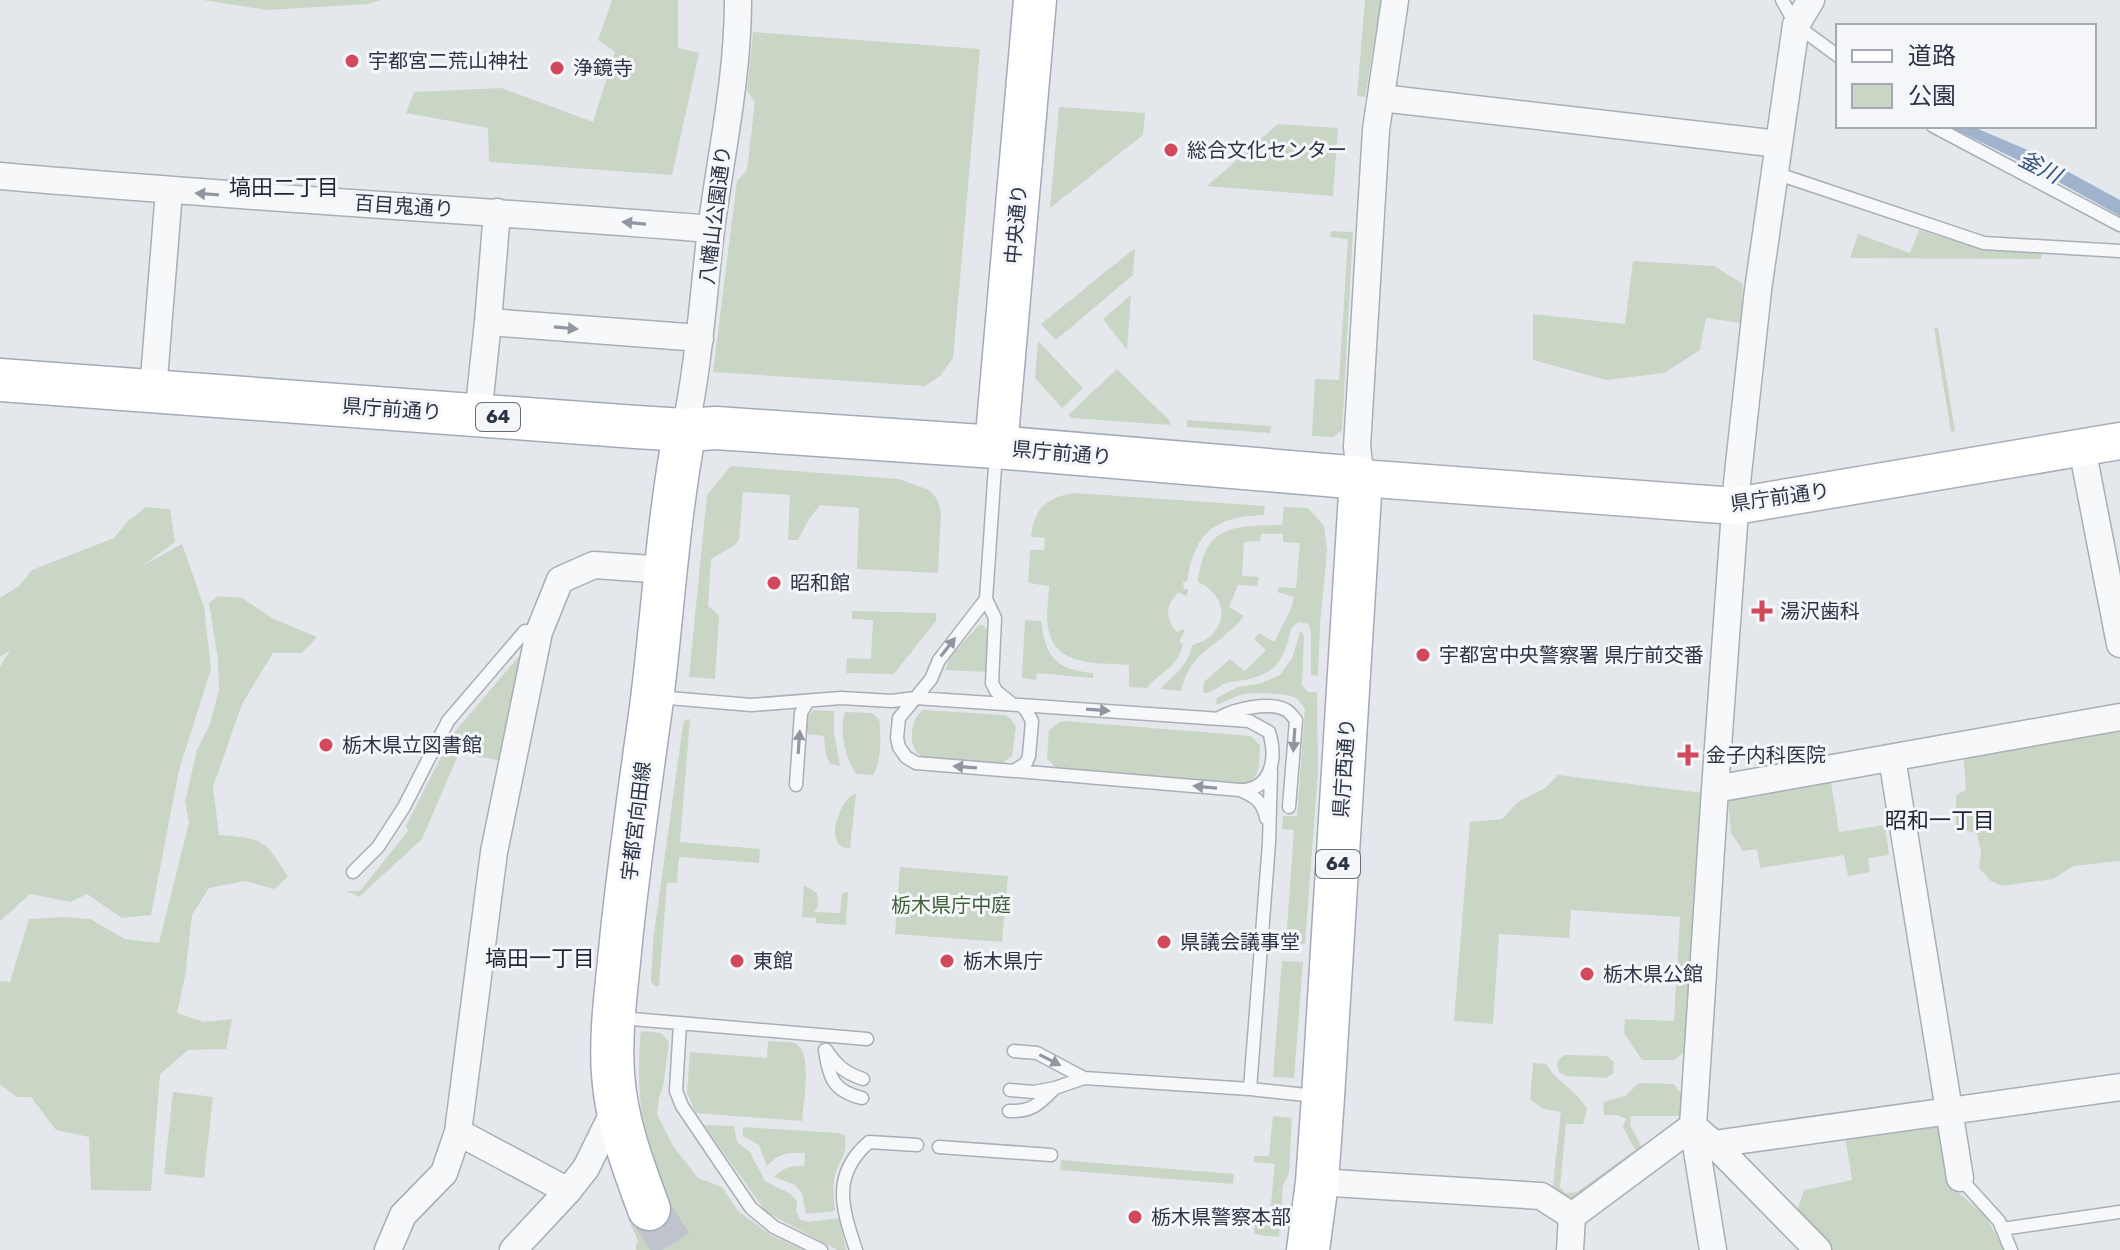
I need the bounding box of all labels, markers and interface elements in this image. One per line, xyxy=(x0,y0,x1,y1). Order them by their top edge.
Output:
legend xyxy=(1836,24,2096,128)
text: 道路 xyxy=(1908,42,1956,70)
place label: 宇都宮二荒山神社 xyxy=(368,49,528,73)
marker: 宇都宮二荒山神社 xyxy=(343,52,361,70)
place label: 浄鏡寺 xyxy=(573,56,633,80)
marker: 浄鏡寺 xyxy=(548,59,566,77)
text: 公園 xyxy=(1908,82,1956,110)
place label: 総合文化センター xyxy=(1187,138,1347,162)
marker: 総合文化センター xyxy=(1162,141,1180,159)
street label: 八幡山公園通り xyxy=(695,144,735,286)
water label: 釜川 xyxy=(2014,145,2068,190)
district label: 塙田二丁目 xyxy=(229,174,339,201)
street label: 中央通り xyxy=(1001,183,1031,265)
one-way arrow xyxy=(194,187,219,200)
street label: 百目鬼通り xyxy=(353,191,455,221)
one-way arrow xyxy=(621,216,646,229)
one-way arrow xyxy=(554,322,579,335)
street label: 県庁前通り xyxy=(341,394,443,424)
road number: 64 xyxy=(476,403,520,431)
street label: 県庁前通り xyxy=(1011,437,1113,469)
street label: 県庁前通り xyxy=(1729,478,1831,516)
place label: 昭和館 xyxy=(790,571,850,595)
marker: 昭和館 xyxy=(765,574,783,592)
place label: 湯沢歯科 xyxy=(1780,599,1860,623)
marker: 湯沢歯科 xyxy=(1751,600,1773,622)
one-way arrow xyxy=(940,637,956,658)
place label: 宇都宮中央警察署 県庁前交番 xyxy=(1439,643,1704,667)
marker: 宇都宮中央警察署 県庁前交番 xyxy=(1414,646,1432,664)
one-way arrow xyxy=(1086,704,1111,717)
street label: 県庁西通り xyxy=(1329,717,1359,819)
one-way arrow xyxy=(1287,728,1300,753)
one-way arrow xyxy=(793,729,806,754)
place label: 栃木県立図書館 xyxy=(342,733,482,757)
marker: 栃木県立図書館 xyxy=(317,736,335,754)
place label: 金子内科医院 xyxy=(1706,743,1826,767)
marker: 金子内科医院 xyxy=(1677,744,1699,766)
street label: 宇都宮向田線 xyxy=(617,760,655,882)
one-way arrow xyxy=(952,760,977,773)
one-way arrow xyxy=(1192,780,1217,793)
district label: 昭和一丁目 xyxy=(1885,807,1995,834)
road number: 64 xyxy=(1316,850,1360,878)
park label: 栃木県庁中庭 xyxy=(891,893,1011,917)
place label: 県議会議事堂 xyxy=(1180,930,1300,954)
marker: 県議会議事堂 xyxy=(1155,933,1173,951)
district label: 塙田一丁目 xyxy=(485,945,595,972)
place label: 東館 xyxy=(753,949,793,973)
place label: 栃木県庁 xyxy=(963,949,1043,973)
marker: 東館 xyxy=(728,952,746,970)
marker: 栃木県庁 xyxy=(938,952,956,970)
place label: 栃木県公館 xyxy=(1603,962,1703,986)
marker: 栃木県公館 xyxy=(1578,965,1596,983)
one-way arrow xyxy=(1039,1054,1062,1067)
place label: 栃木県警察本部 xyxy=(1151,1205,1291,1229)
marker: 栃木県警察本部 xyxy=(1126,1208,1144,1226)

